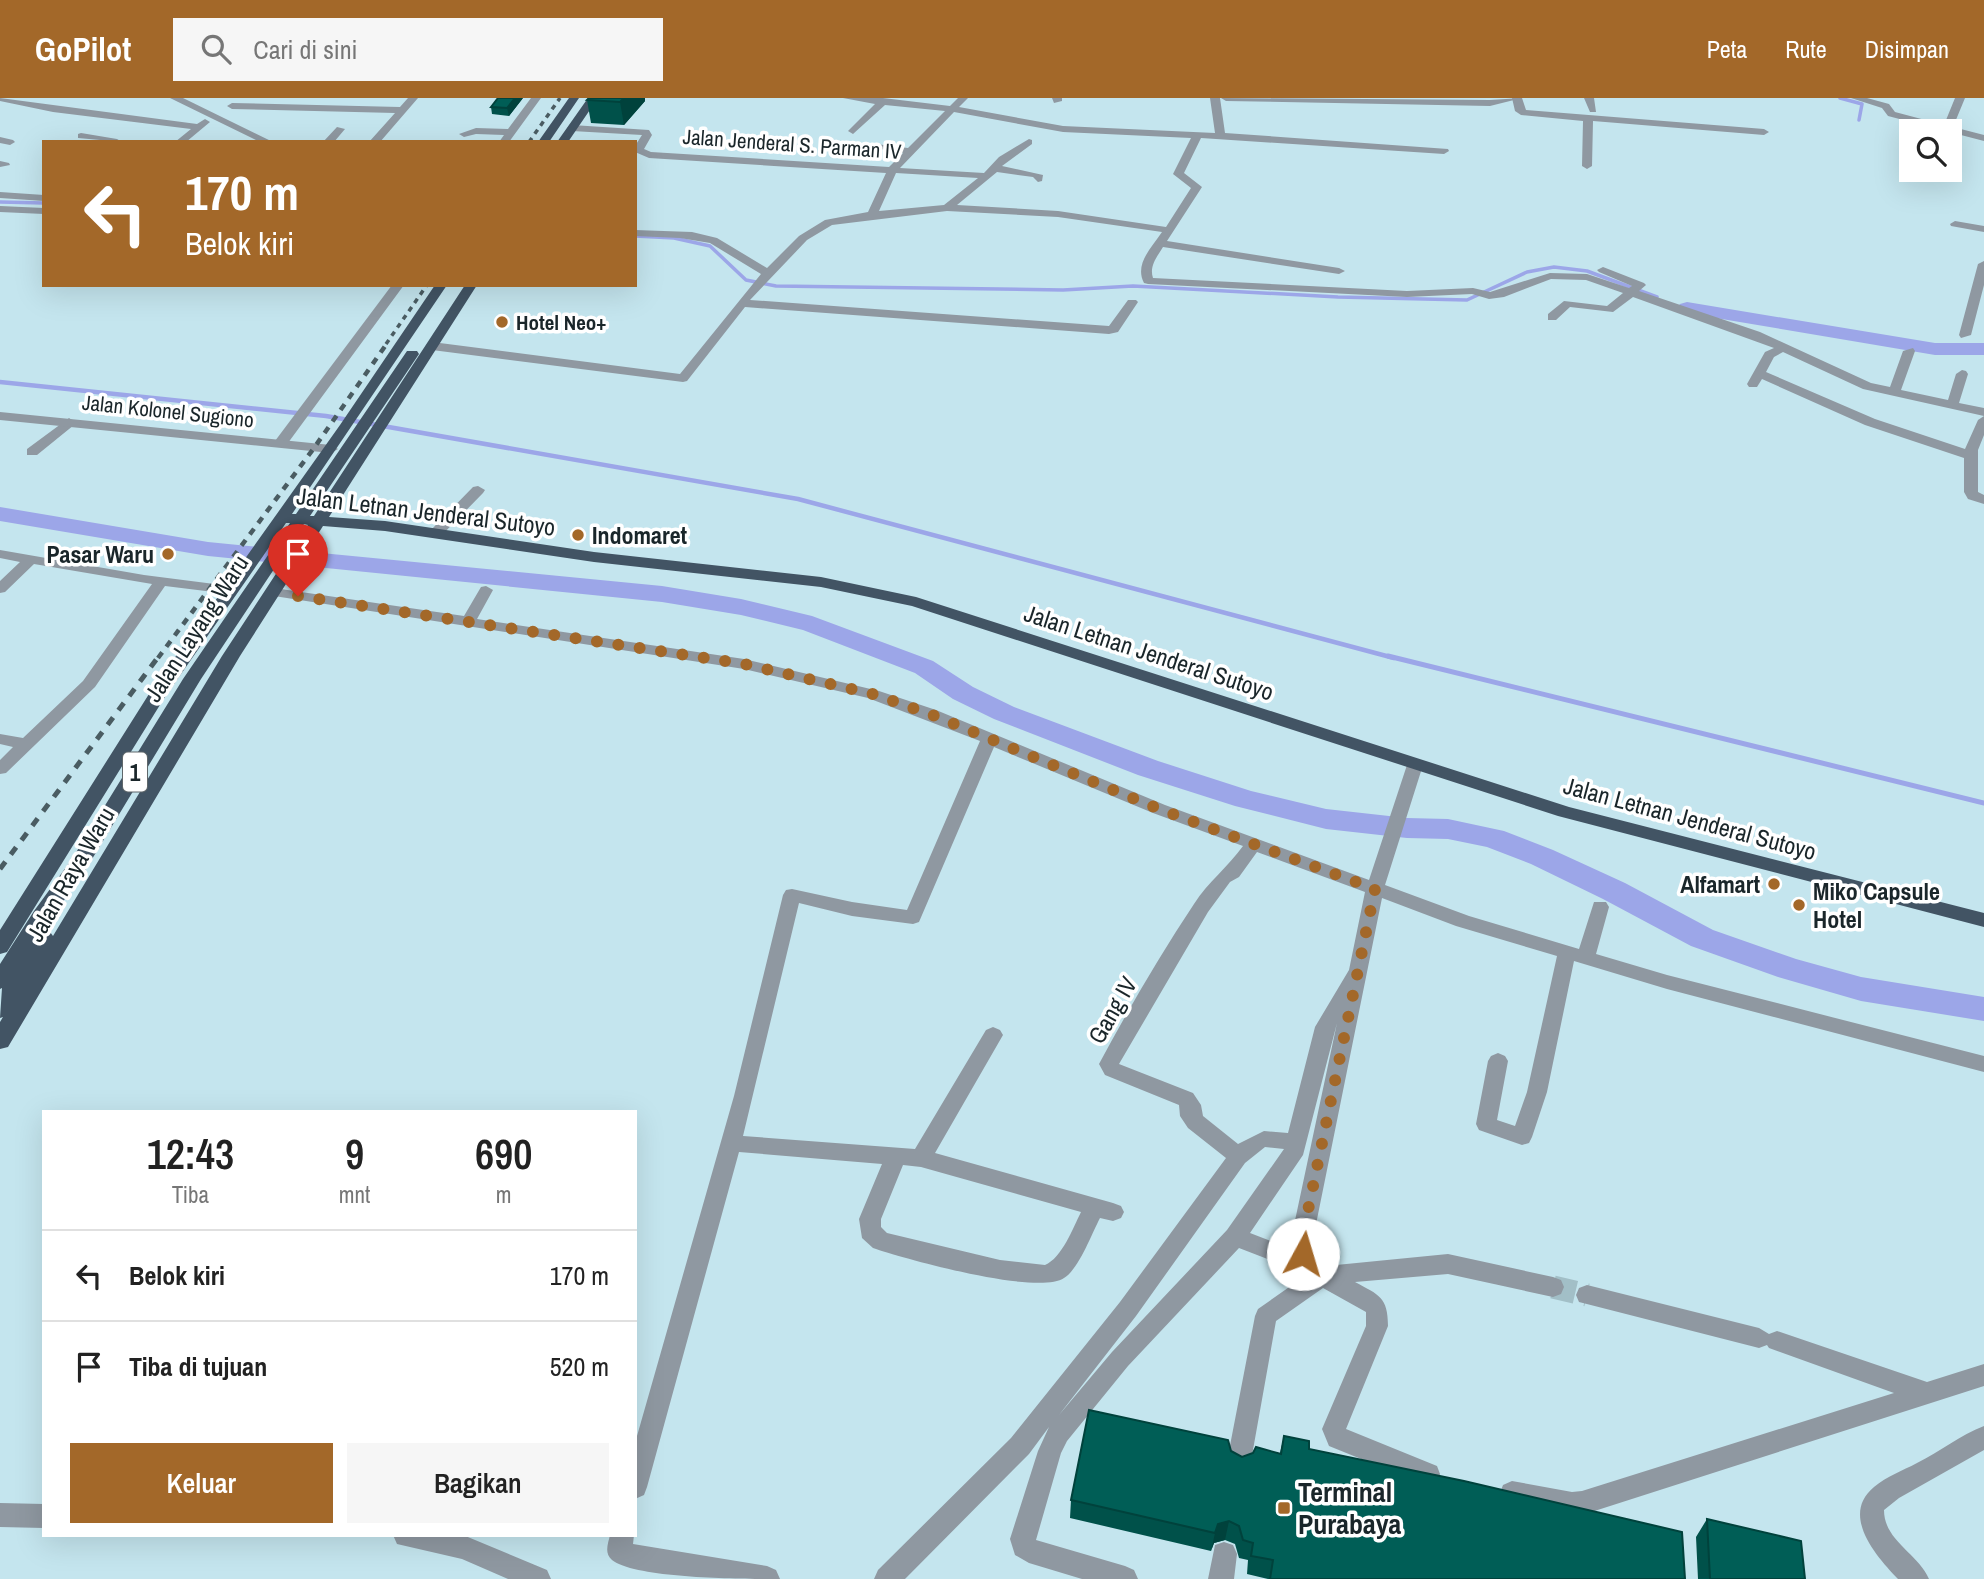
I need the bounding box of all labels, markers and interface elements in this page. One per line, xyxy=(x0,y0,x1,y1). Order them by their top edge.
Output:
search box xyxy=(173,18,663,81)
text: GoPilot xyxy=(35,27,131,71)
icon: search xyxy=(197,30,235,68)
text: Cari di sini xyxy=(253,32,358,67)
text: Peta xyxy=(1707,33,1747,65)
text: Rute xyxy=(1785,33,1827,65)
text: Disimpan xyxy=(1865,33,1949,65)
map controls xyxy=(1899,119,1962,182)
button: search xyxy=(1899,119,1962,182)
street label: Jalan Jenderal S. Parman IV xyxy=(682,122,903,166)
text: 170 m xyxy=(185,159,299,225)
icon: left xyxy=(70,168,161,259)
text: Belok kiri xyxy=(185,222,294,265)
place label: Hotel Neo+ xyxy=(516,308,606,337)
marker: Hotel Neo+ xyxy=(494,314,510,330)
street label: Jalan Kolonel Sugiono xyxy=(81,388,255,434)
street label: Jalan Letnan Jenderal Sutoyo xyxy=(295,479,557,543)
place label: Indomaret xyxy=(592,519,688,551)
pin xyxy=(268,524,328,596)
marker: Indomaret xyxy=(570,527,586,543)
icon: arrive xyxy=(279,535,317,573)
place label: Pasar Waru xyxy=(46,538,154,570)
marker: Pasar Waru xyxy=(160,546,176,562)
street label: Jalan Layang Waru xyxy=(137,548,255,708)
street label: Jalan Letnan Jenderal Sutoyo xyxy=(1020,597,1278,707)
road number: 1 xyxy=(123,752,147,792)
street label: Jalan Letnan Jenderal Sutoyo xyxy=(1560,769,1820,867)
street label: Jalan Raya Waru xyxy=(19,801,121,947)
place label: Alfamart xyxy=(1680,868,1760,900)
place label: Miko Capsule Hotel xyxy=(1813,875,1940,935)
marker: Alfamart xyxy=(1766,876,1782,892)
marker: Miko Capsule Hotel xyxy=(1791,897,1807,913)
street label: Gang IV xyxy=(1080,971,1144,1049)
text: 12:43 xyxy=(147,1126,234,1182)
text: 9 xyxy=(345,1126,364,1182)
text: 690 xyxy=(475,1126,532,1182)
text: Tiba xyxy=(172,1179,209,1210)
text: mnt xyxy=(339,1179,370,1210)
text: m xyxy=(496,1179,511,1210)
position arrow xyxy=(1266,1217,1340,1291)
icon: left xyxy=(70,1257,108,1295)
text: Belok kiri xyxy=(129,1258,225,1293)
text: 170 m xyxy=(550,1258,609,1293)
icon: arrive xyxy=(70,1348,108,1386)
text: Tiba di tujuan xyxy=(129,1349,267,1384)
text: 520 m xyxy=(550,1349,609,1384)
button: Keluar xyxy=(70,1443,333,1523)
button: Bagikan xyxy=(347,1443,609,1523)
place label: Terminal Purabaya xyxy=(1298,1473,1402,1543)
marker: Terminal Purabaya xyxy=(1276,1500,1292,1516)

